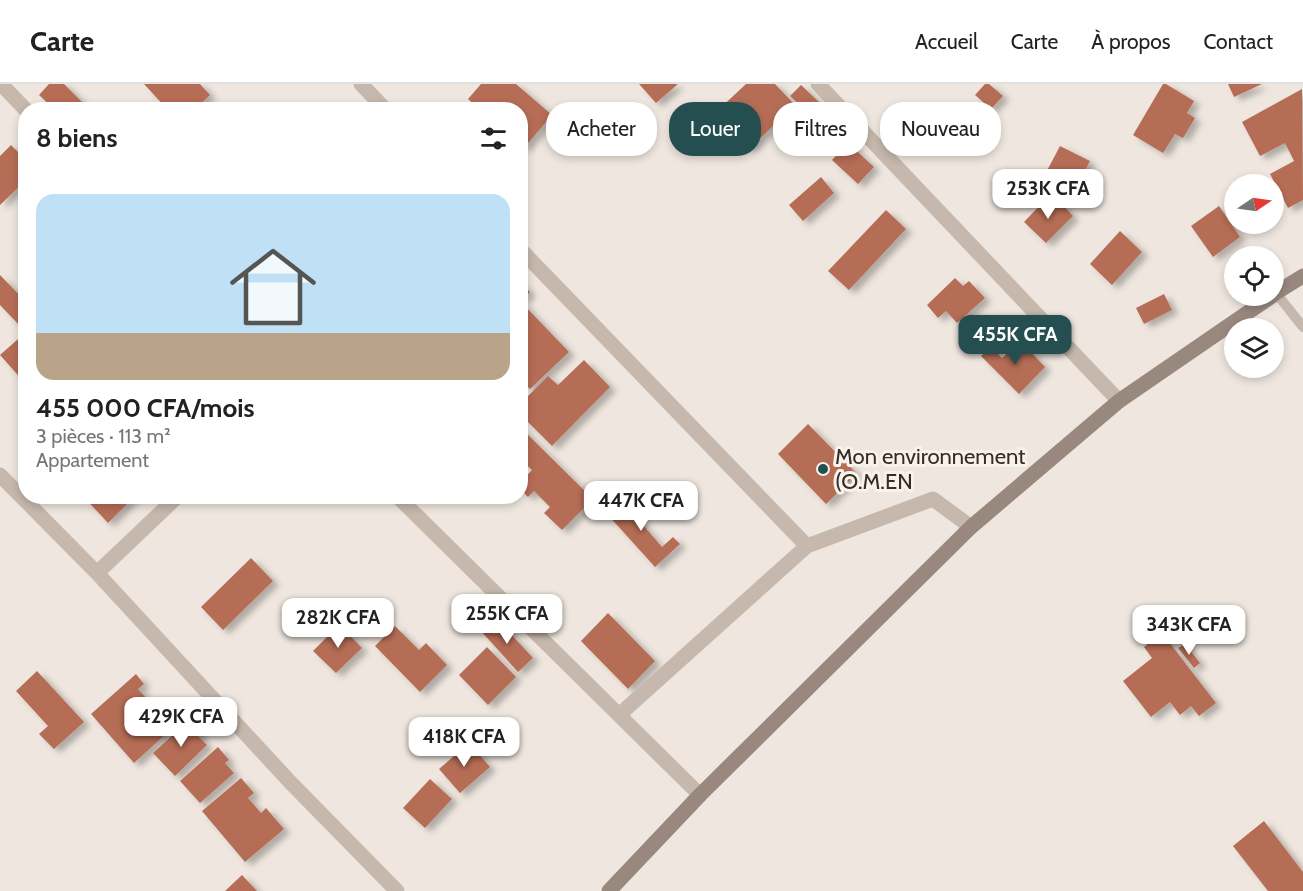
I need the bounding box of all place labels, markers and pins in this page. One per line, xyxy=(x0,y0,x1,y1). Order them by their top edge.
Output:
pin: 253K CFA xyxy=(986,169,1110,220)
pin: 455K CFA xyxy=(953,315,1077,366)
place label: Mon environnement (O.M.EN xyxy=(835,443,1026,495)
marker: Mon environnement (O.M.EN xyxy=(816,462,830,476)
pin: 447K CFA xyxy=(579,481,703,532)
pin: 255K CFA xyxy=(445,594,569,645)
pin: 282K CFA xyxy=(276,598,400,649)
pin: 343K CFA xyxy=(1127,605,1251,656)
pin: 429K CFA xyxy=(119,697,243,748)
pin: 418K CFA xyxy=(402,717,526,768)

